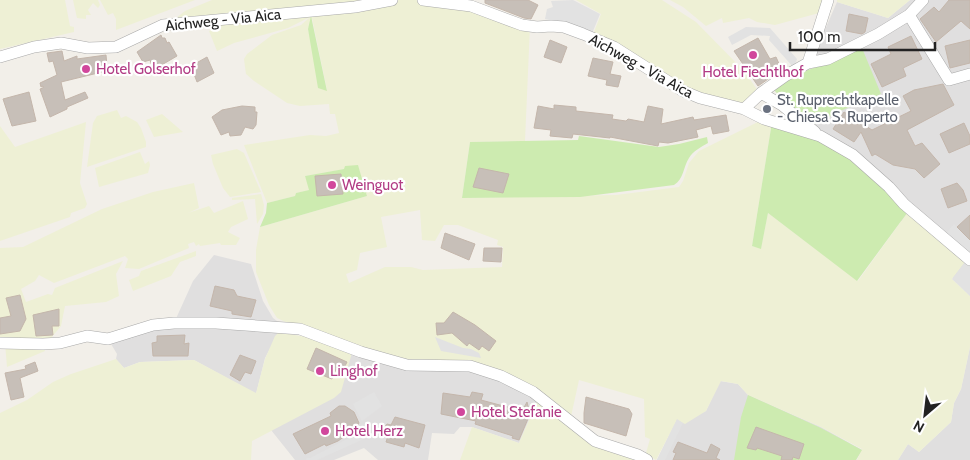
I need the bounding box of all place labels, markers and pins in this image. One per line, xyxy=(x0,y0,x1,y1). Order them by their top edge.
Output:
marker: Hotel Fiechtlhof xyxy=(747,49,759,61)
place label: Hotel Golserhof xyxy=(96,60,196,78)
marker: Hotel Golserhof xyxy=(80,63,92,75)
place label: Hotel Fiechtlhof xyxy=(702,63,804,81)
place label: St. Ruprechtkapelle - Chiesa S. Ruperto xyxy=(777,91,899,126)
marker: St. Ruprechtkapelle - Chiesa S. Ruperto xyxy=(761,103,773,115)
place label: Weinguot xyxy=(342,176,403,194)
marker: Weinguot xyxy=(326,179,338,191)
place label: Linghof xyxy=(330,362,378,380)
marker: Linghof xyxy=(314,365,326,377)
place label: Hotel Stefanie xyxy=(471,403,562,421)
marker: Hotel Stefanie xyxy=(455,406,467,418)
place label: Hotel Herz xyxy=(335,422,403,440)
marker: Hotel Herz xyxy=(319,425,331,437)

